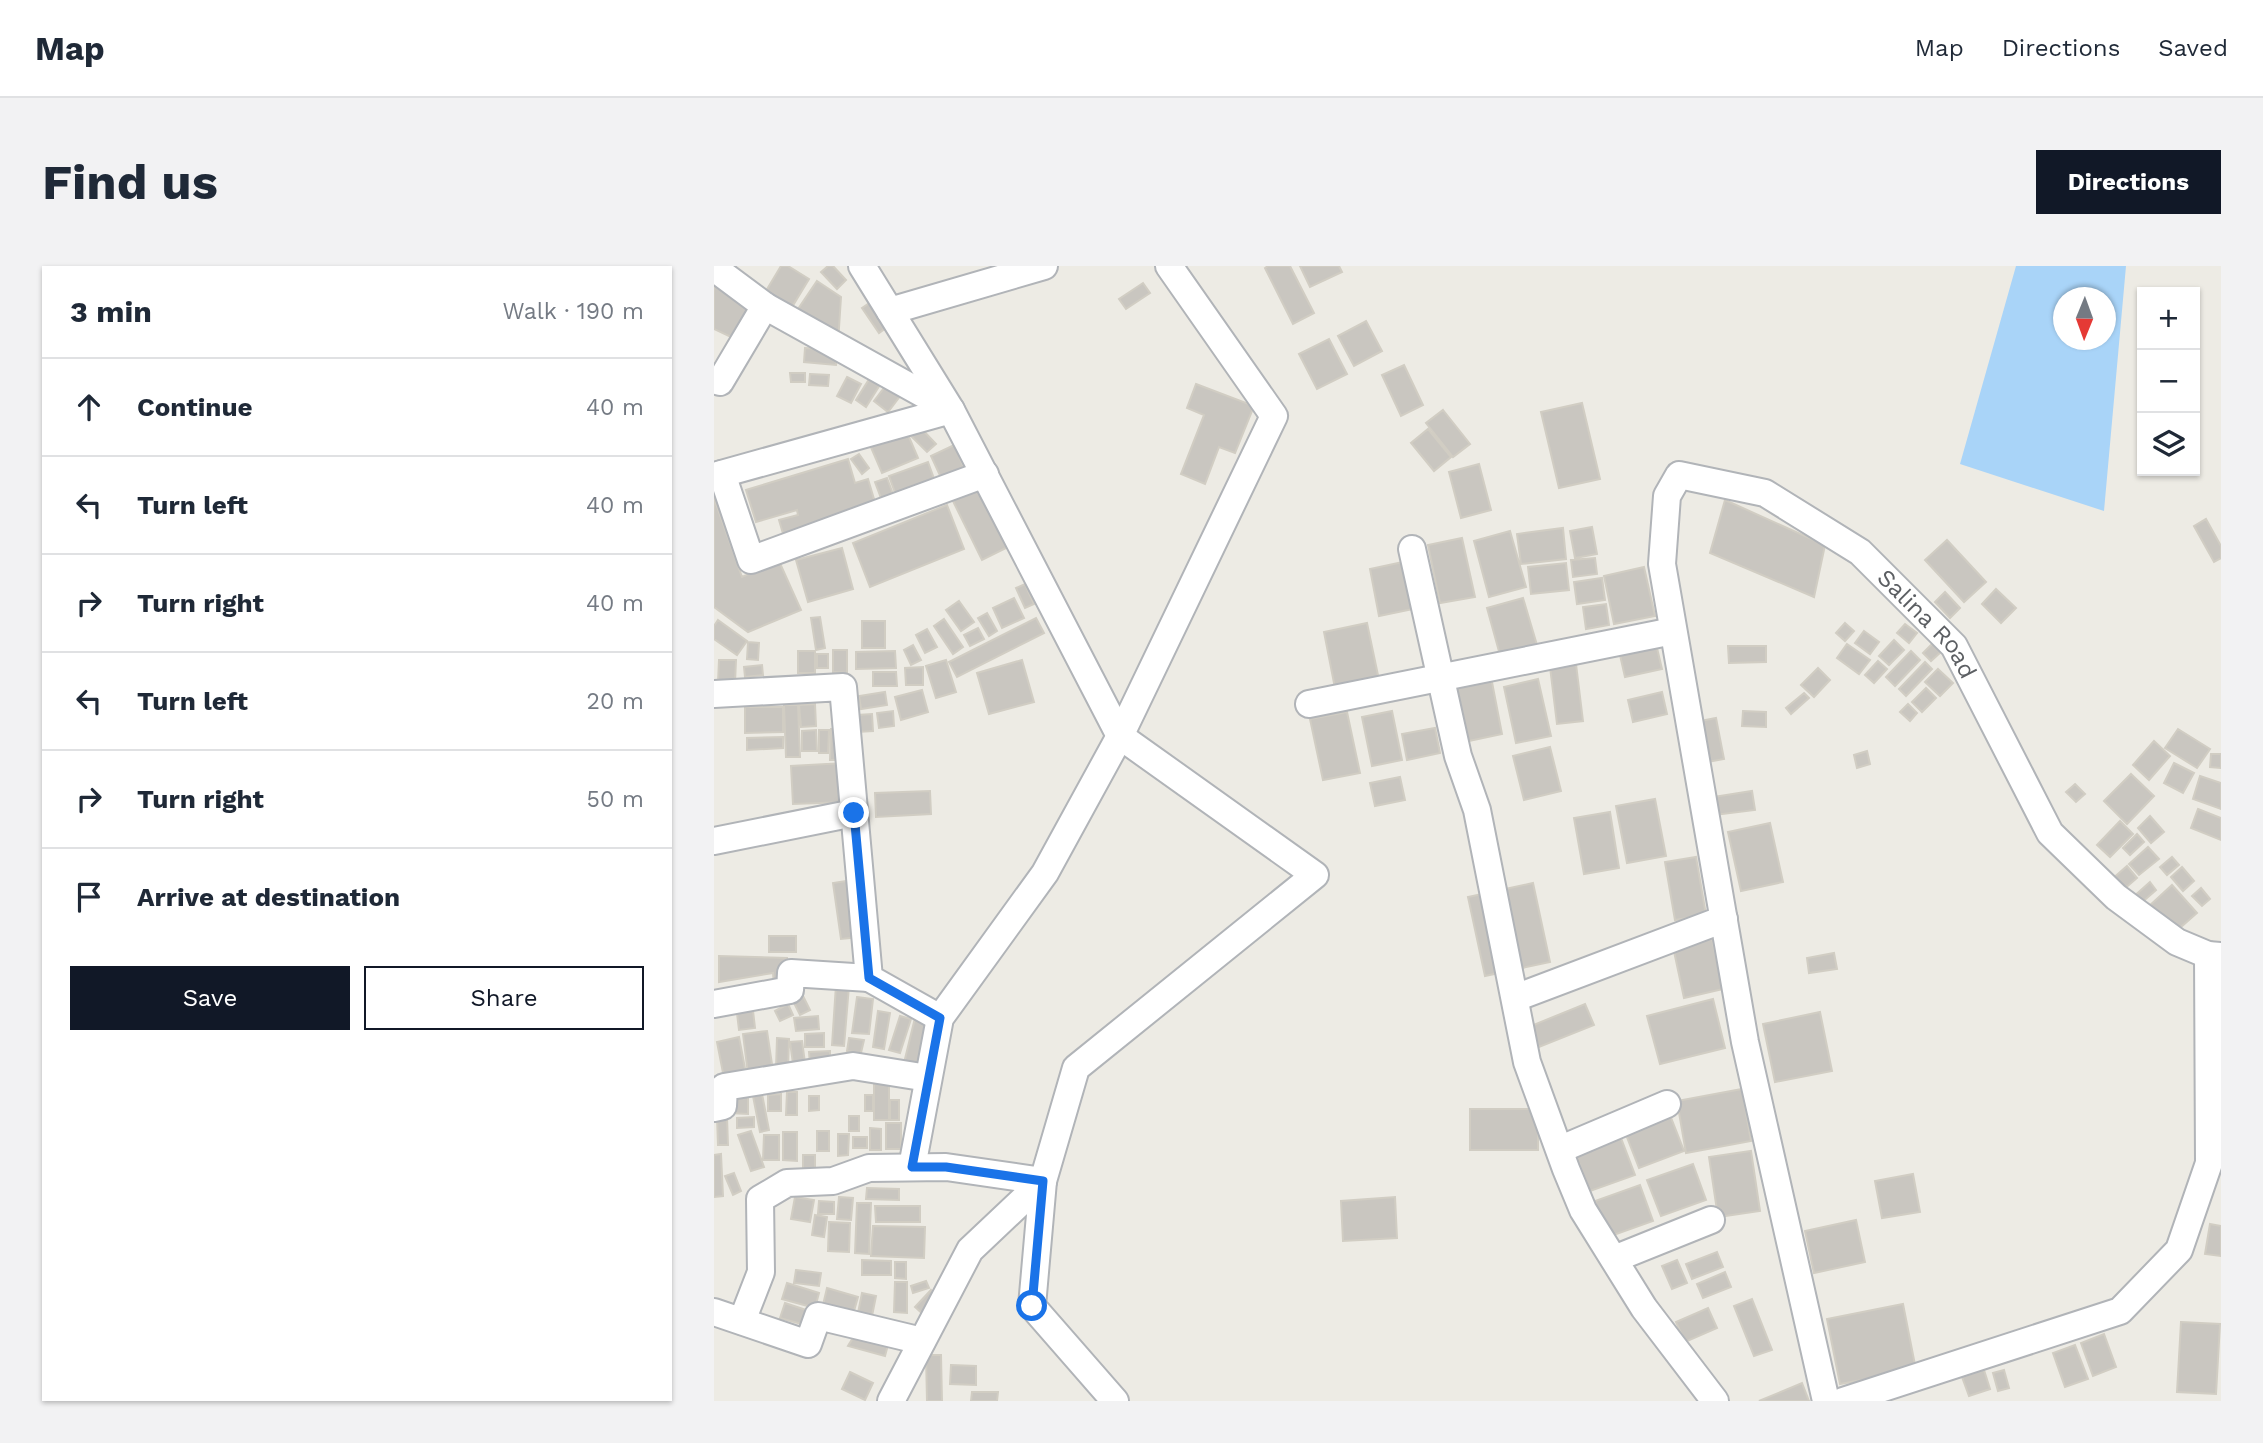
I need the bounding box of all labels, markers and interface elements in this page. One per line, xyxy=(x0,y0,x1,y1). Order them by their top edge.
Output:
text: Map xyxy=(35,29,105,68)
text: Map xyxy=(1915,34,1964,62)
text: Directions xyxy=(2002,34,2120,62)
text: Saved xyxy=(2158,34,2228,62)
button: Directions xyxy=(2036,150,2221,214)
text: Find us xyxy=(42,153,218,211)
north arrow xyxy=(2053,287,2116,350)
map controls xyxy=(2137,287,2200,476)
button: + xyxy=(2137,287,2200,350)
text: 3 min xyxy=(70,294,152,329)
text: Walk · 190 m xyxy=(503,298,644,325)
button: − xyxy=(2137,350,2200,413)
icon: ahead xyxy=(70,388,108,426)
text: Continue xyxy=(137,392,253,422)
text: 40 m xyxy=(586,394,644,421)
button: layers xyxy=(2137,413,2200,476)
icon: left xyxy=(70,486,108,524)
text: Turn left xyxy=(137,490,248,520)
text: 40 m xyxy=(586,492,644,519)
street label: Salina Road xyxy=(1871,563,1982,683)
icon: right xyxy=(70,584,108,622)
text: Turn right xyxy=(137,588,264,618)
text: 40 m xyxy=(586,590,644,617)
icon: left xyxy=(70,682,108,720)
text: Turn left xyxy=(137,686,248,716)
text: 20 m xyxy=(587,688,644,715)
icon: right xyxy=(70,780,108,818)
text: Turn right xyxy=(137,784,264,814)
text: 50 m xyxy=(587,786,644,813)
route end xyxy=(838,797,869,828)
icon: arrive xyxy=(70,878,108,916)
text: Arrive at destination xyxy=(137,882,400,912)
button: Save xyxy=(70,966,350,1030)
button: Share xyxy=(364,966,644,1030)
route start xyxy=(1016,1290,1047,1321)

